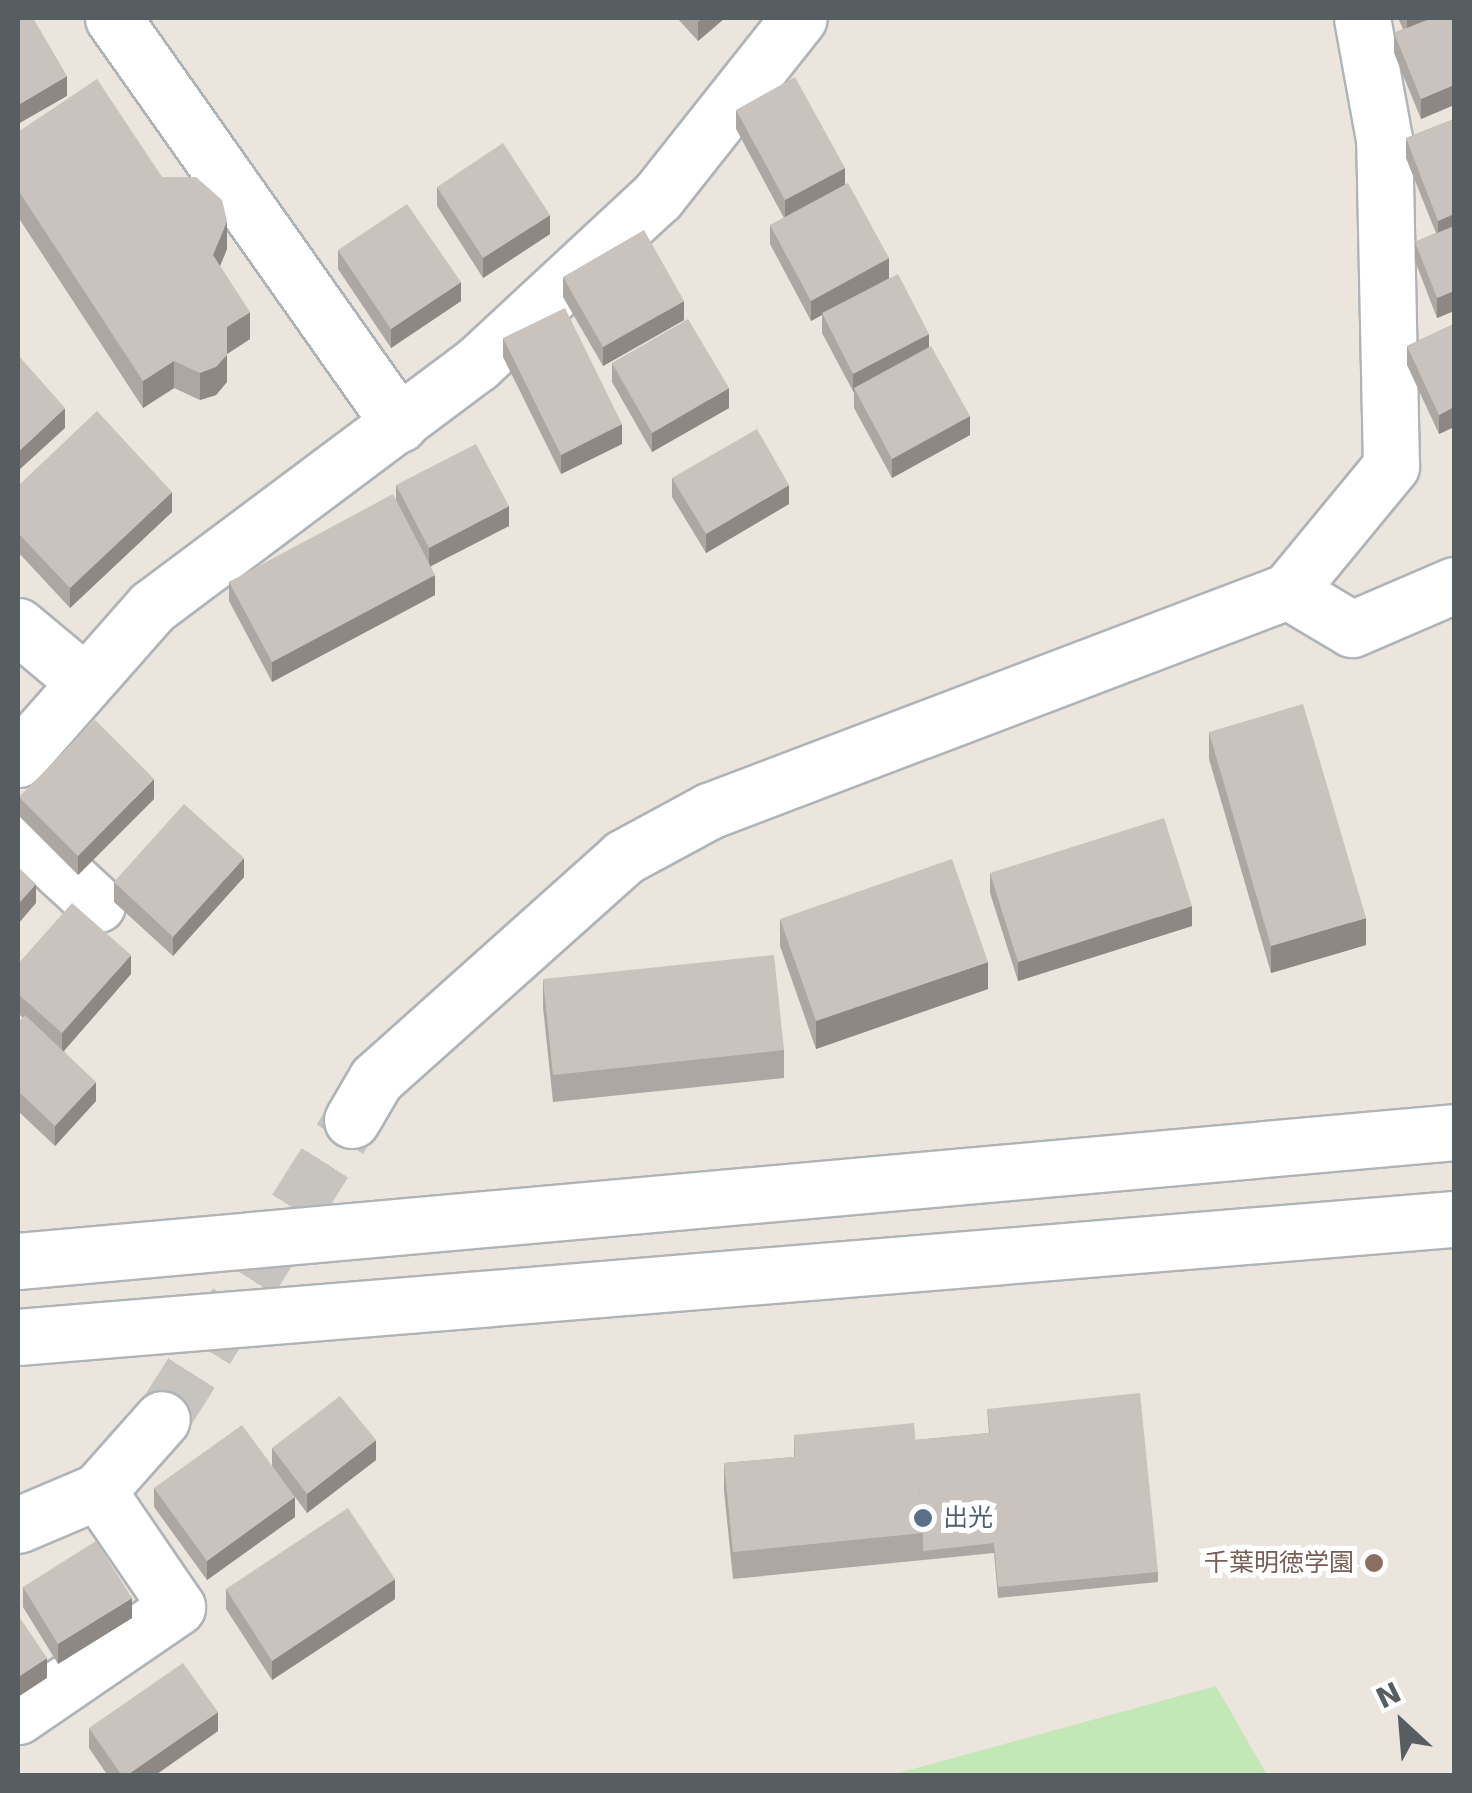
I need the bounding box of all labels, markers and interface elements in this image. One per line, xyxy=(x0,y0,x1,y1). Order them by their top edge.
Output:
place label: 出光 xyxy=(943,1503,993,1533)
marker: 出光 xyxy=(912,1507,934,1529)
place label: 千葉明徳学園 xyxy=(1204,1548,1354,1578)
marker: 千葉明徳学園 xyxy=(1363,1552,1385,1574)
north arrow xyxy=(1352,1673,1452,1773)
text: N xyxy=(1371,1676,1406,1716)

